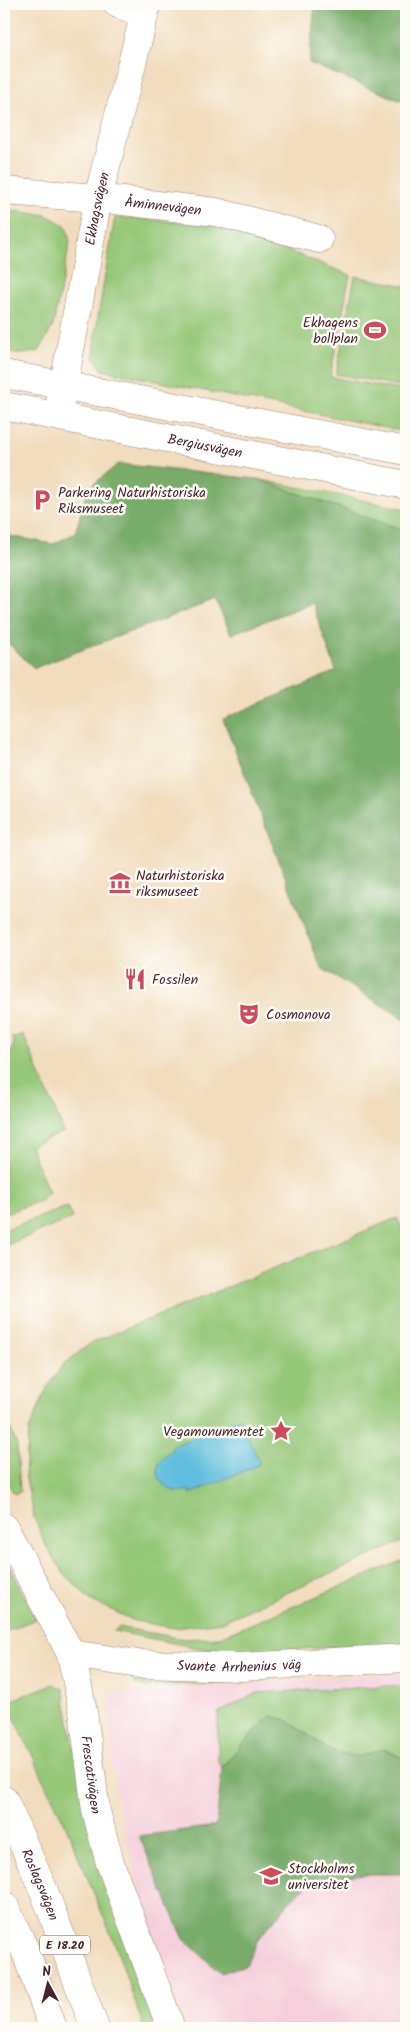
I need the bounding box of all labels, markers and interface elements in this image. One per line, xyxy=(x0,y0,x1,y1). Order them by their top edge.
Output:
street label: Ekhagsvägen xyxy=(80,170,116,247)
street label: Åminnevägen xyxy=(124,191,203,222)
place label: Ekhagens bollplan xyxy=(303,312,358,350)
sports icon: Ekhagens bollplan xyxy=(362,317,388,343)
street label: Bergiusvägen xyxy=(166,428,244,465)
place label: Parkering Naturhistoriska Riksmuseet xyxy=(58,482,206,520)
parking icon: Parkering Naturhistoriska Riksmuseet xyxy=(29,487,55,513)
place label: Naturhistoriska riksmuseet xyxy=(136,865,224,903)
museum icon: Naturhistoriska riksmuseet xyxy=(107,870,133,896)
restaurant icon: Fossilen xyxy=(122,966,148,992)
place label: Fossilen xyxy=(152,969,198,991)
theatre icon: Cosmonova xyxy=(236,1001,262,1027)
place label: Cosmonova xyxy=(266,1004,330,1026)
place icon: Vegamonumentet xyxy=(268,1418,294,1444)
place label: Vegamonumentet xyxy=(163,1421,265,1443)
street label: Svante Arrhenius väg xyxy=(177,1654,302,1679)
street label: Frescativägen xyxy=(74,1734,106,1815)
street label: Roslagsvägen xyxy=(15,1845,64,1924)
place label: Stockholms universitet xyxy=(288,1858,354,1896)
school or university icon: Stockholms universitet xyxy=(258,1863,284,1889)
road number: E 18.20 xyxy=(40,1936,90,1954)
north arrow xyxy=(22,1960,72,2010)
text: N xyxy=(41,1961,52,1984)

